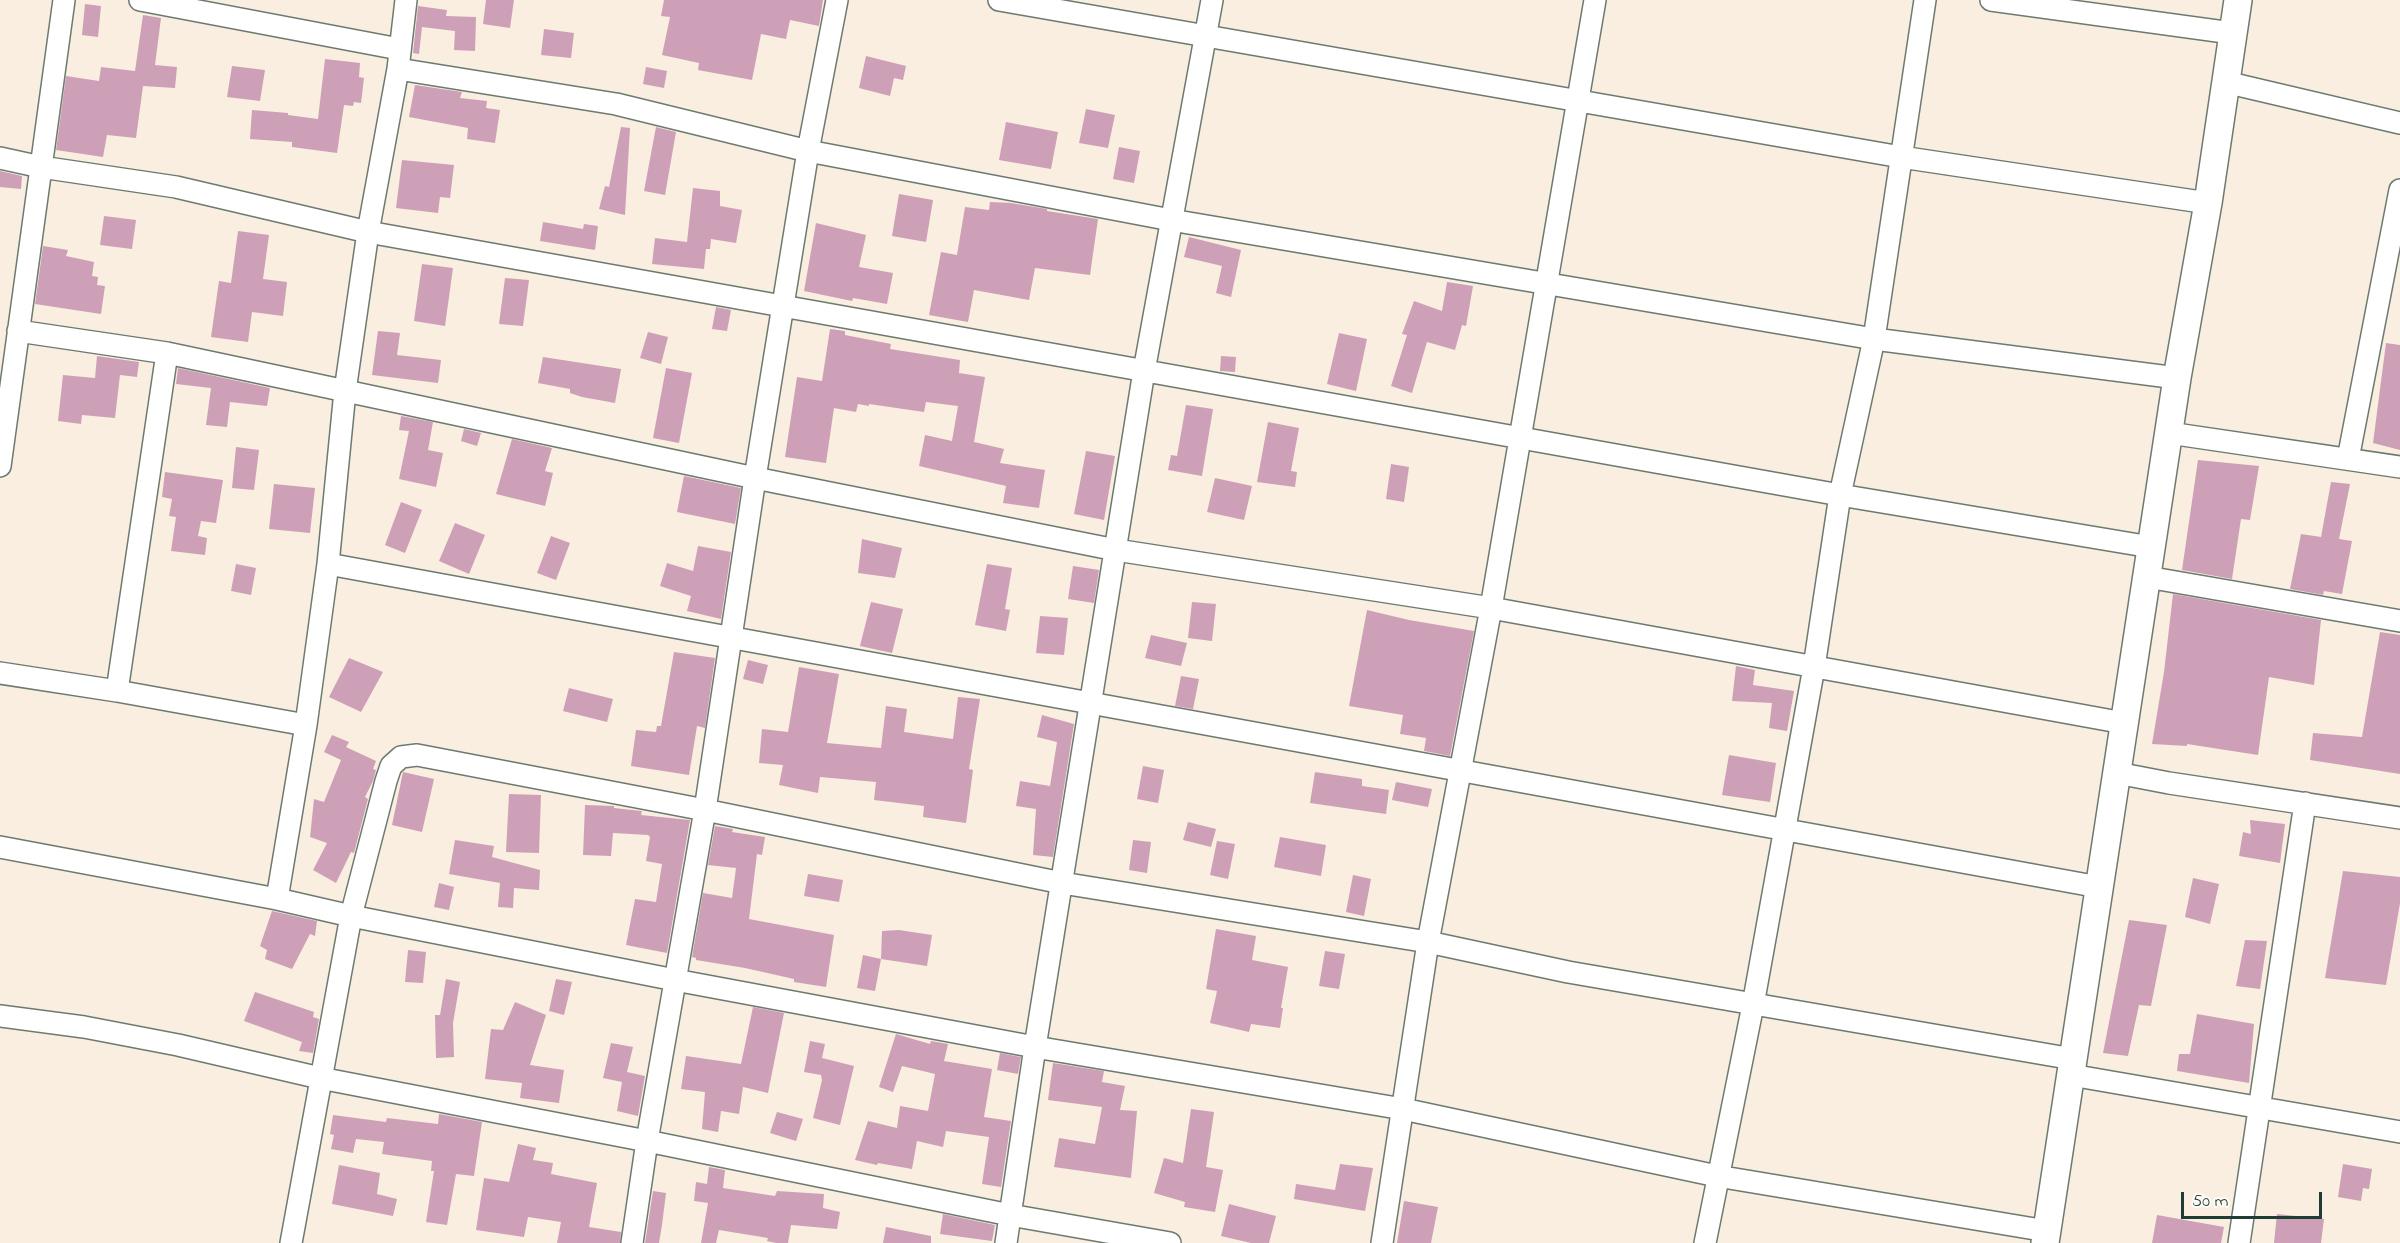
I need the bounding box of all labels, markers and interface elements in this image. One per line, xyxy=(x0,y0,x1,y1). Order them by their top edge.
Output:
scale bar xyxy=(2184,1180,2325,1218)
text: 50 m xyxy=(2192,1189,2229,1215)

